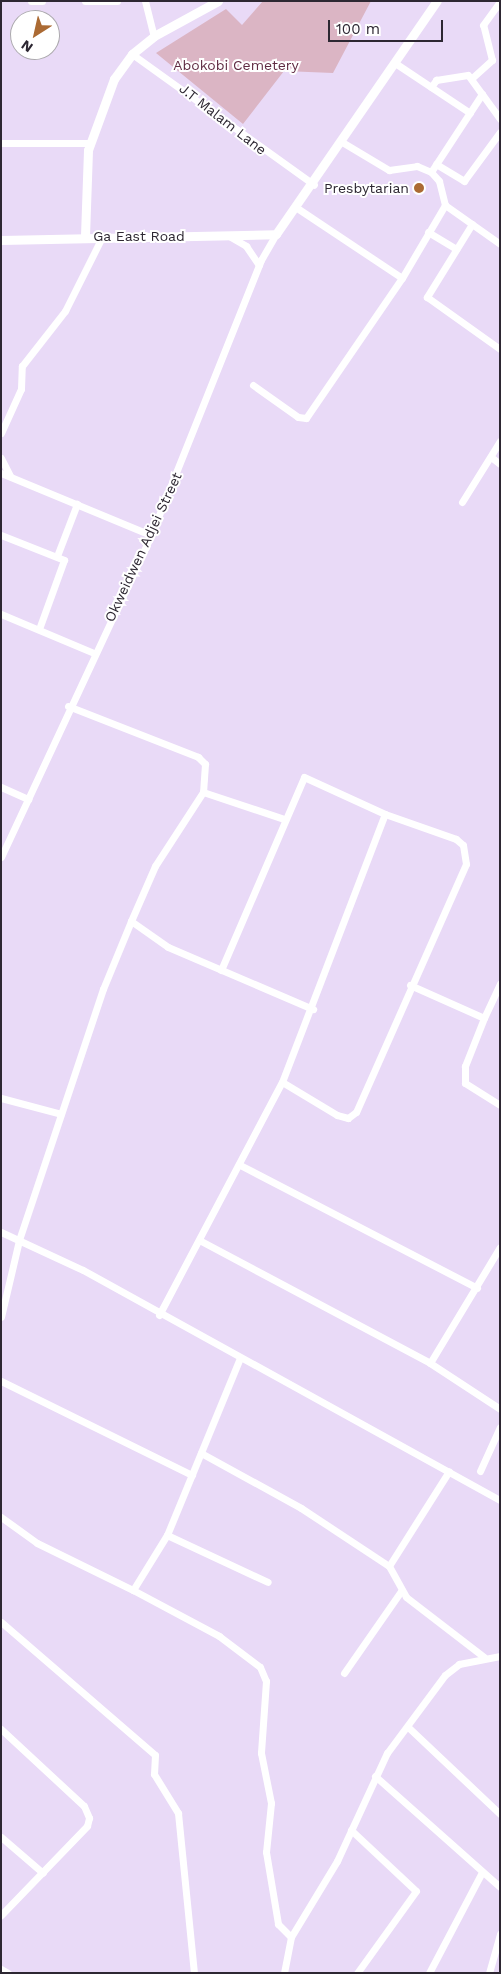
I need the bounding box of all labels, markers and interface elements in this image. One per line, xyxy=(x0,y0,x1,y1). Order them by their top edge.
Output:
north arrow xyxy=(10,10,60,60)
scale bar xyxy=(331,10,446,42)
text: 100 m xyxy=(336,20,380,38)
text: N xyxy=(18,37,36,56)
park label: Abokobi Cemetery xyxy=(173,57,299,73)
street label: J.T Malam Lane xyxy=(176,80,270,158)
place label: Presbytarian xyxy=(324,180,409,196)
marker: Presbytarian xyxy=(413,182,425,194)
street label: Ga East Road xyxy=(93,228,185,244)
street label: Okweidwen Adjei Street xyxy=(101,469,185,625)

